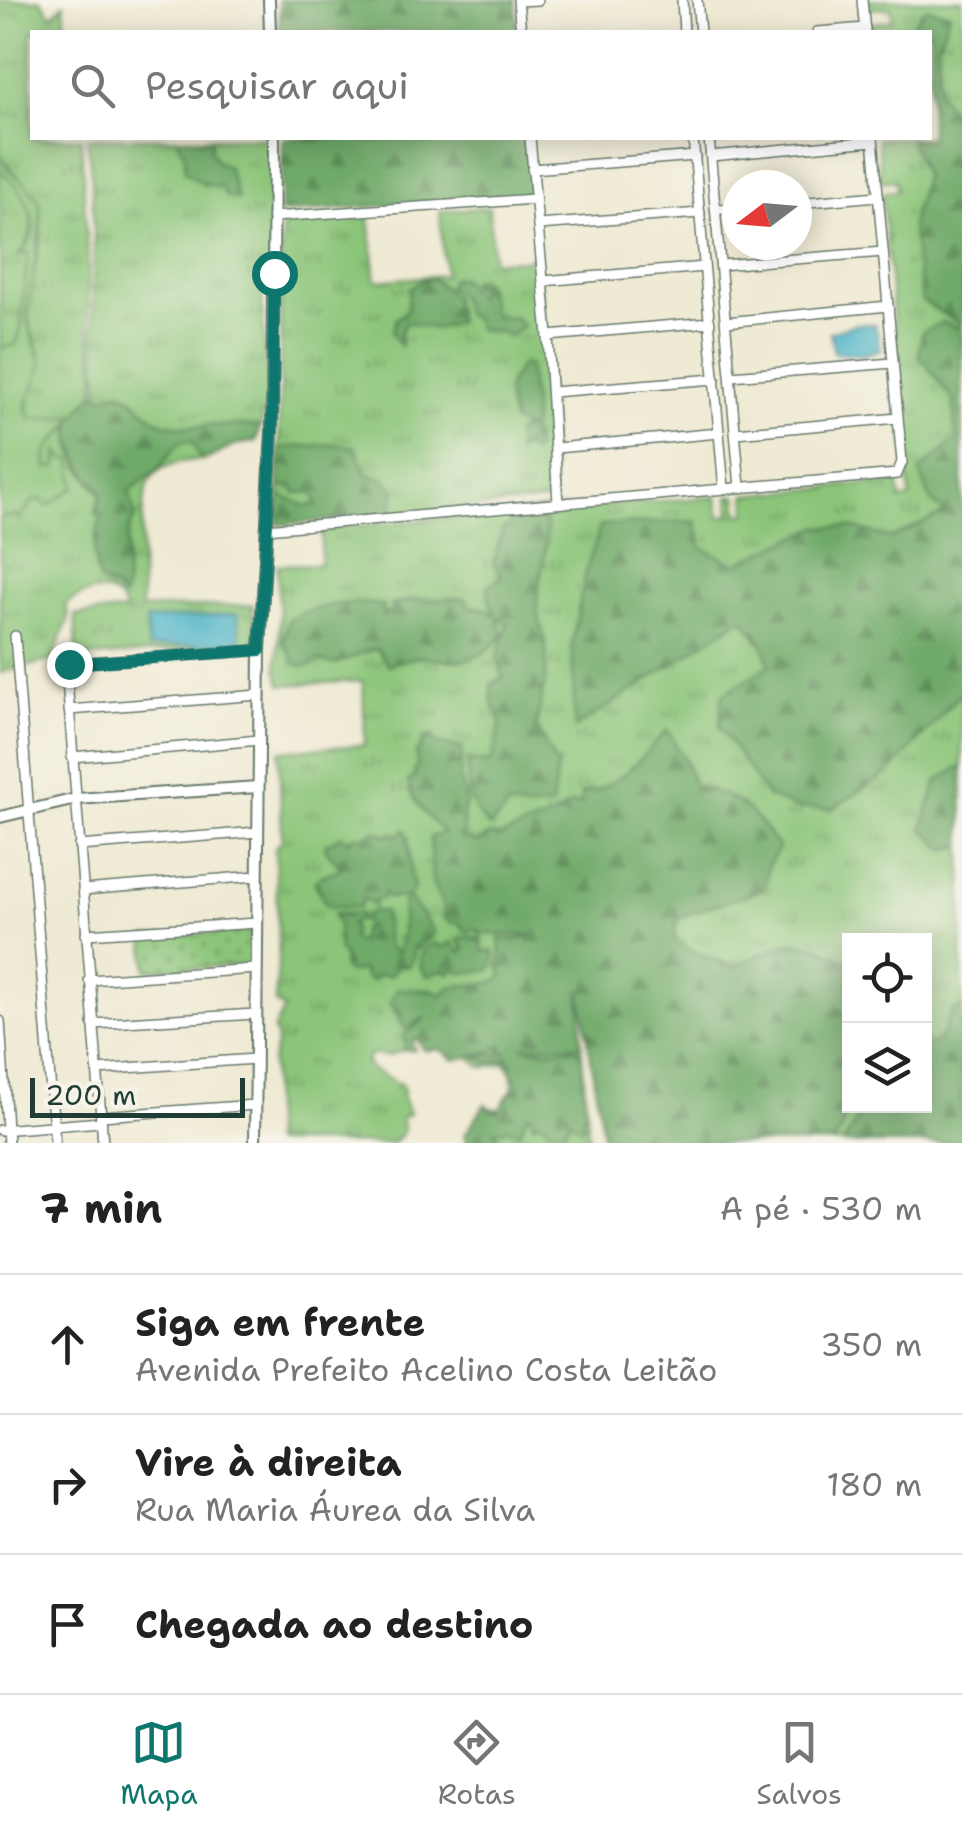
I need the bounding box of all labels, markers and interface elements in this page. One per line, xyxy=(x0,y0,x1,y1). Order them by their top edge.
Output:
search box xyxy=(30,30,932,140)
icon: search xyxy=(65,58,120,113)
text: Pesquisar aqui xyxy=(145,60,409,111)
north arrow xyxy=(722,170,812,260)
route start xyxy=(252,251,298,297)
route end xyxy=(47,642,93,688)
map controls xyxy=(842,933,932,1113)
button: locate xyxy=(842,933,932,1023)
button: layers xyxy=(842,1023,932,1113)
scale bar xyxy=(30,1073,245,1118)
text: 200 m xyxy=(45,1076,136,1114)
text: 7 min xyxy=(40,1180,162,1236)
text: A pé · 530 m xyxy=(720,1187,922,1230)
text: Siga em frente xyxy=(135,1297,425,1348)
icon: ahead xyxy=(40,1317,95,1372)
text: 350 m xyxy=(820,1323,922,1366)
text: Avenida Prefeito Acelino Costa Leitão xyxy=(135,1348,717,1391)
text: Vire à direita xyxy=(135,1437,402,1488)
icon: right xyxy=(40,1457,95,1512)
text: 180 m xyxy=(826,1463,922,1506)
text: Rua Maria Áurea da Silva xyxy=(135,1488,535,1531)
icon: arrive xyxy=(40,1597,95,1652)
text: Chegada ao destino xyxy=(135,1599,533,1650)
tab: Mapa xyxy=(120,1715,198,1813)
tab: Rotas xyxy=(438,1715,516,1813)
tab: Salvos xyxy=(756,1715,842,1813)

